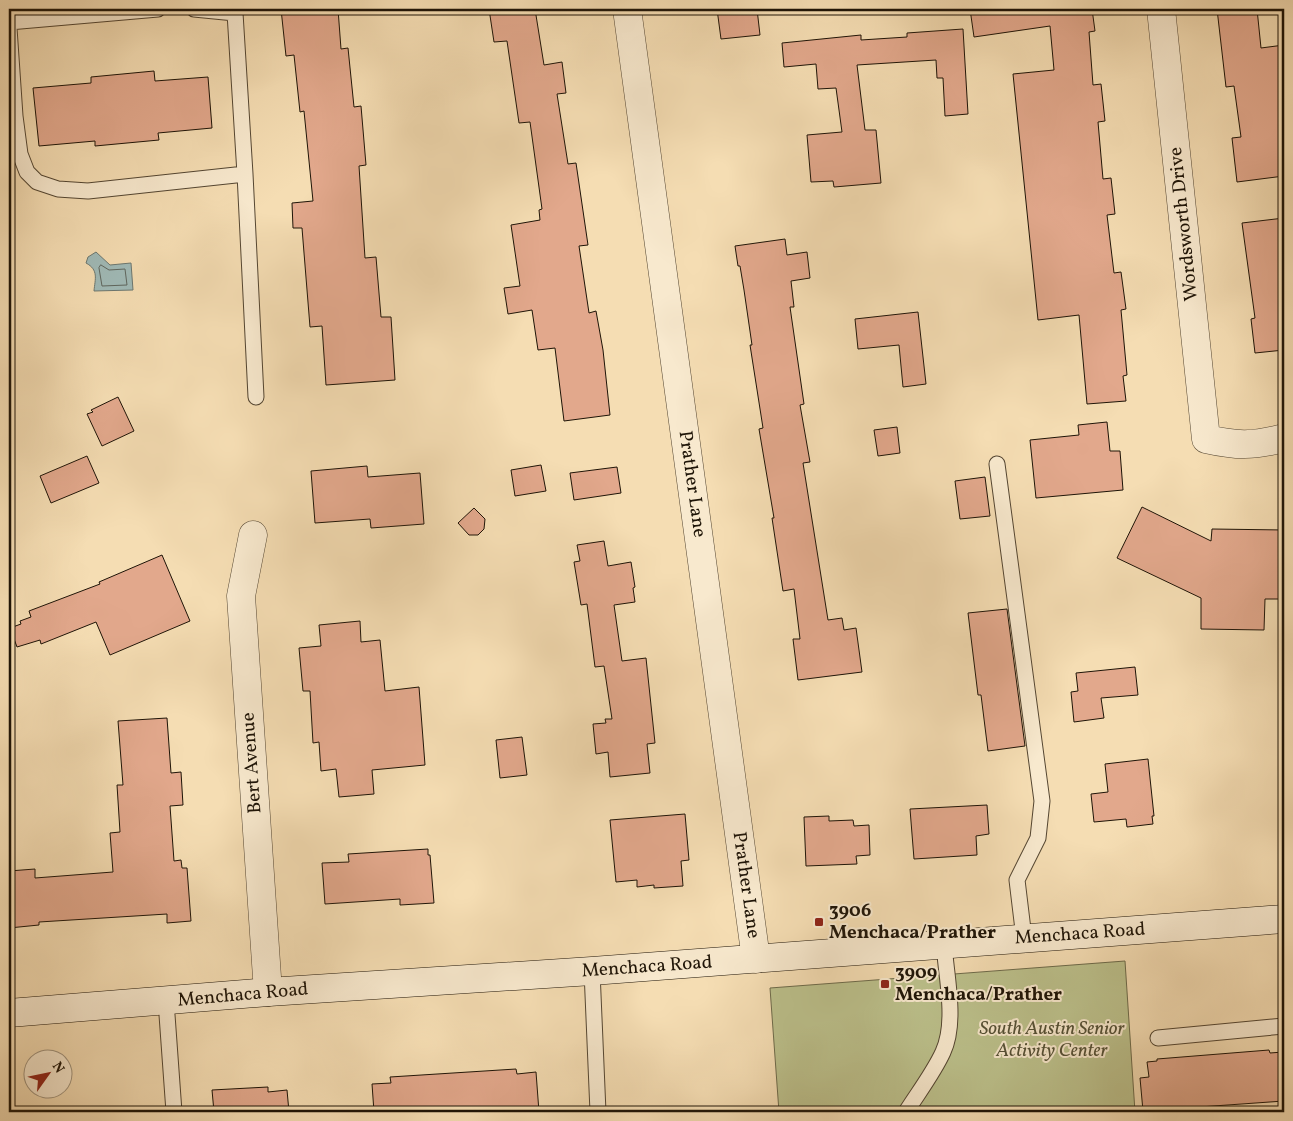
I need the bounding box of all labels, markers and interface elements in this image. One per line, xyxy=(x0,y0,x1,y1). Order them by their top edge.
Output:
street label: Wordsworth Drive xyxy=(1163,146,1205,302)
street label: Prather Lane xyxy=(672,429,712,539)
street label: Bert Avenue xyxy=(235,711,269,815)
street label: Prather Lane xyxy=(726,830,766,940)
place label: 3906 Menchaca/Prather xyxy=(829,898,996,946)
marker: 3906 Menchaca/Prather xyxy=(813,916,825,928)
street label: Menchaca Road xyxy=(1014,916,1146,952)
street label: Menchaca Road xyxy=(581,949,713,985)
place label: 3909 Menchaca/Prather xyxy=(895,960,1062,1008)
street label: Menchaca Road xyxy=(177,976,309,1014)
marker: 3909 Menchaca/Prather xyxy=(879,978,891,990)
park label: South Austin Senior Activity Center xyxy=(979,1016,1125,1064)
north arrow xyxy=(22,1048,72,1098)
text: N xyxy=(47,1058,68,1077)

